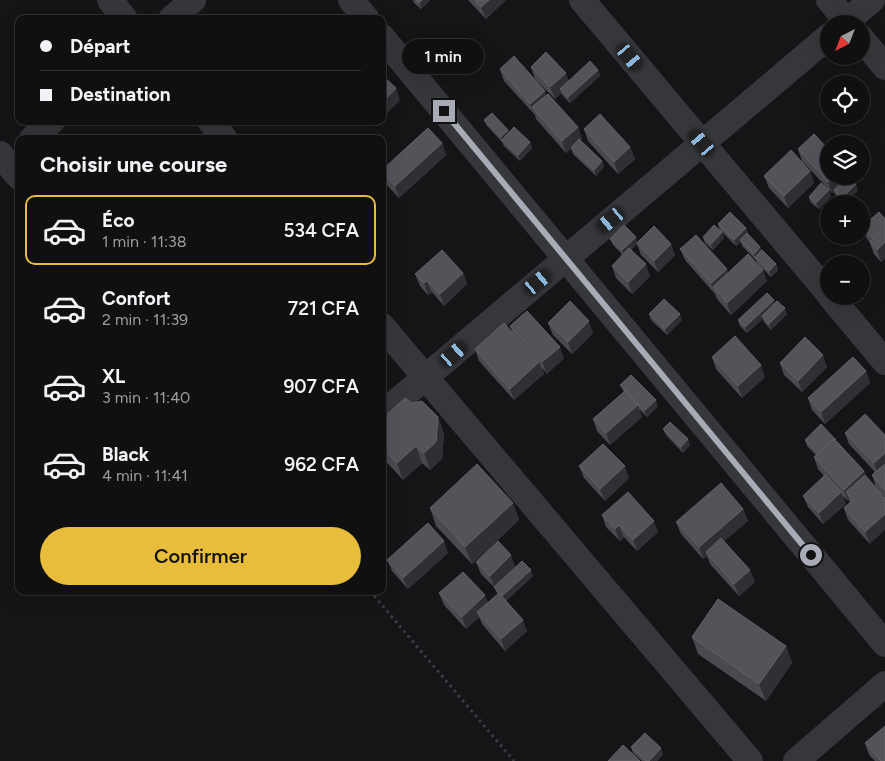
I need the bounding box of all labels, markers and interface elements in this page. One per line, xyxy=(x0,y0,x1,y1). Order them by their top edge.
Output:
north arrow xyxy=(820,15,870,65)
map controls xyxy=(820,15,870,305)
text: Départ xyxy=(70,35,130,58)
callout: 1 min xyxy=(403,38,485,74)
car xyxy=(614,41,645,73)
text: 1 min xyxy=(424,47,462,66)
button: locate xyxy=(820,75,870,125)
text: Destination xyxy=(70,83,171,106)
route end xyxy=(433,100,455,122)
car xyxy=(686,127,717,159)
button: layers xyxy=(820,135,870,185)
text: Choisir une course xyxy=(40,151,227,178)
button: + xyxy=(820,195,870,245)
car xyxy=(594,205,627,235)
icon: car xyxy=(42,208,87,253)
text: Éco xyxy=(102,209,135,232)
text: 534 CFA xyxy=(284,219,359,242)
text: 1 min · 11:38 xyxy=(102,232,187,251)
button: − xyxy=(820,255,870,305)
car xyxy=(521,267,554,297)
icon: car xyxy=(42,286,87,331)
text: Confort xyxy=(102,287,171,310)
text: 721 CFA xyxy=(288,297,359,320)
text: 2 min · 11:39 xyxy=(102,310,188,329)
car xyxy=(437,338,470,370)
icon: car xyxy=(42,364,87,409)
text: XL xyxy=(102,365,125,388)
text: 907 CFA xyxy=(283,375,359,398)
text: 3 min · 11:40 xyxy=(102,388,190,407)
icon: car xyxy=(42,442,87,487)
text: Black xyxy=(102,443,149,466)
text: 962 CFA xyxy=(284,453,359,476)
text: 4 min · 11:41 xyxy=(102,466,188,485)
button: Confirmer xyxy=(40,527,361,585)
route start xyxy=(800,544,822,566)

